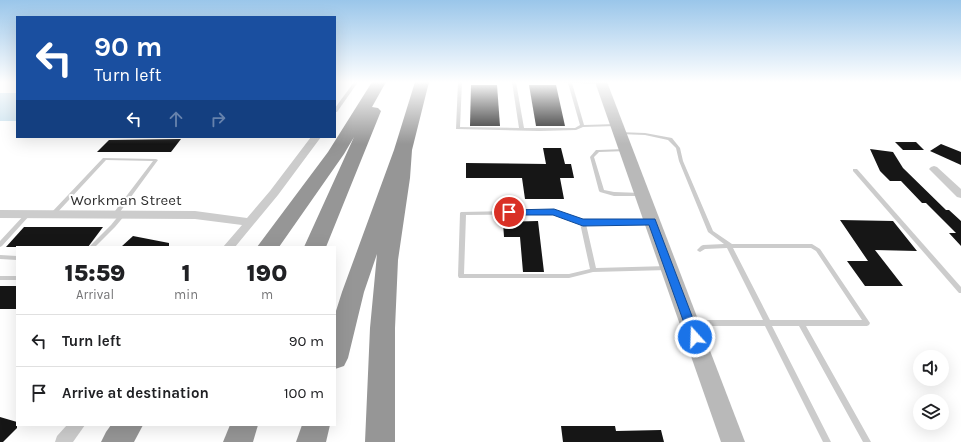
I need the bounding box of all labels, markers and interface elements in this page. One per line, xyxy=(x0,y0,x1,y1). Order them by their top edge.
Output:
text: 90 m xyxy=(94,30,162,63)
icon: left xyxy=(28,32,80,84)
text: Turn left xyxy=(94,64,162,86)
icon: left xyxy=(123,108,145,130)
icon: ahead xyxy=(165,108,187,130)
icon: right xyxy=(207,108,229,130)
street label: Workman Street xyxy=(70,191,182,209)
pin xyxy=(492,195,526,229)
icon: arrive xyxy=(498,201,520,223)
text: 15:59 xyxy=(65,259,126,287)
text: 1 xyxy=(181,259,191,287)
text: 190 xyxy=(247,259,287,287)
text: Arrival xyxy=(76,287,114,302)
text: min xyxy=(174,287,198,302)
text: m xyxy=(261,287,273,302)
position arrow xyxy=(674,316,716,358)
icon: left xyxy=(28,330,50,352)
text: Turn left xyxy=(62,332,121,350)
text: 90 m xyxy=(289,332,324,350)
map controls xyxy=(913,350,949,430)
button: sound xyxy=(913,350,949,386)
icon: arrive xyxy=(28,382,50,404)
text: Arrive at destination xyxy=(62,384,209,402)
text: 100 m xyxy=(284,384,324,402)
button: layers xyxy=(913,394,949,430)

